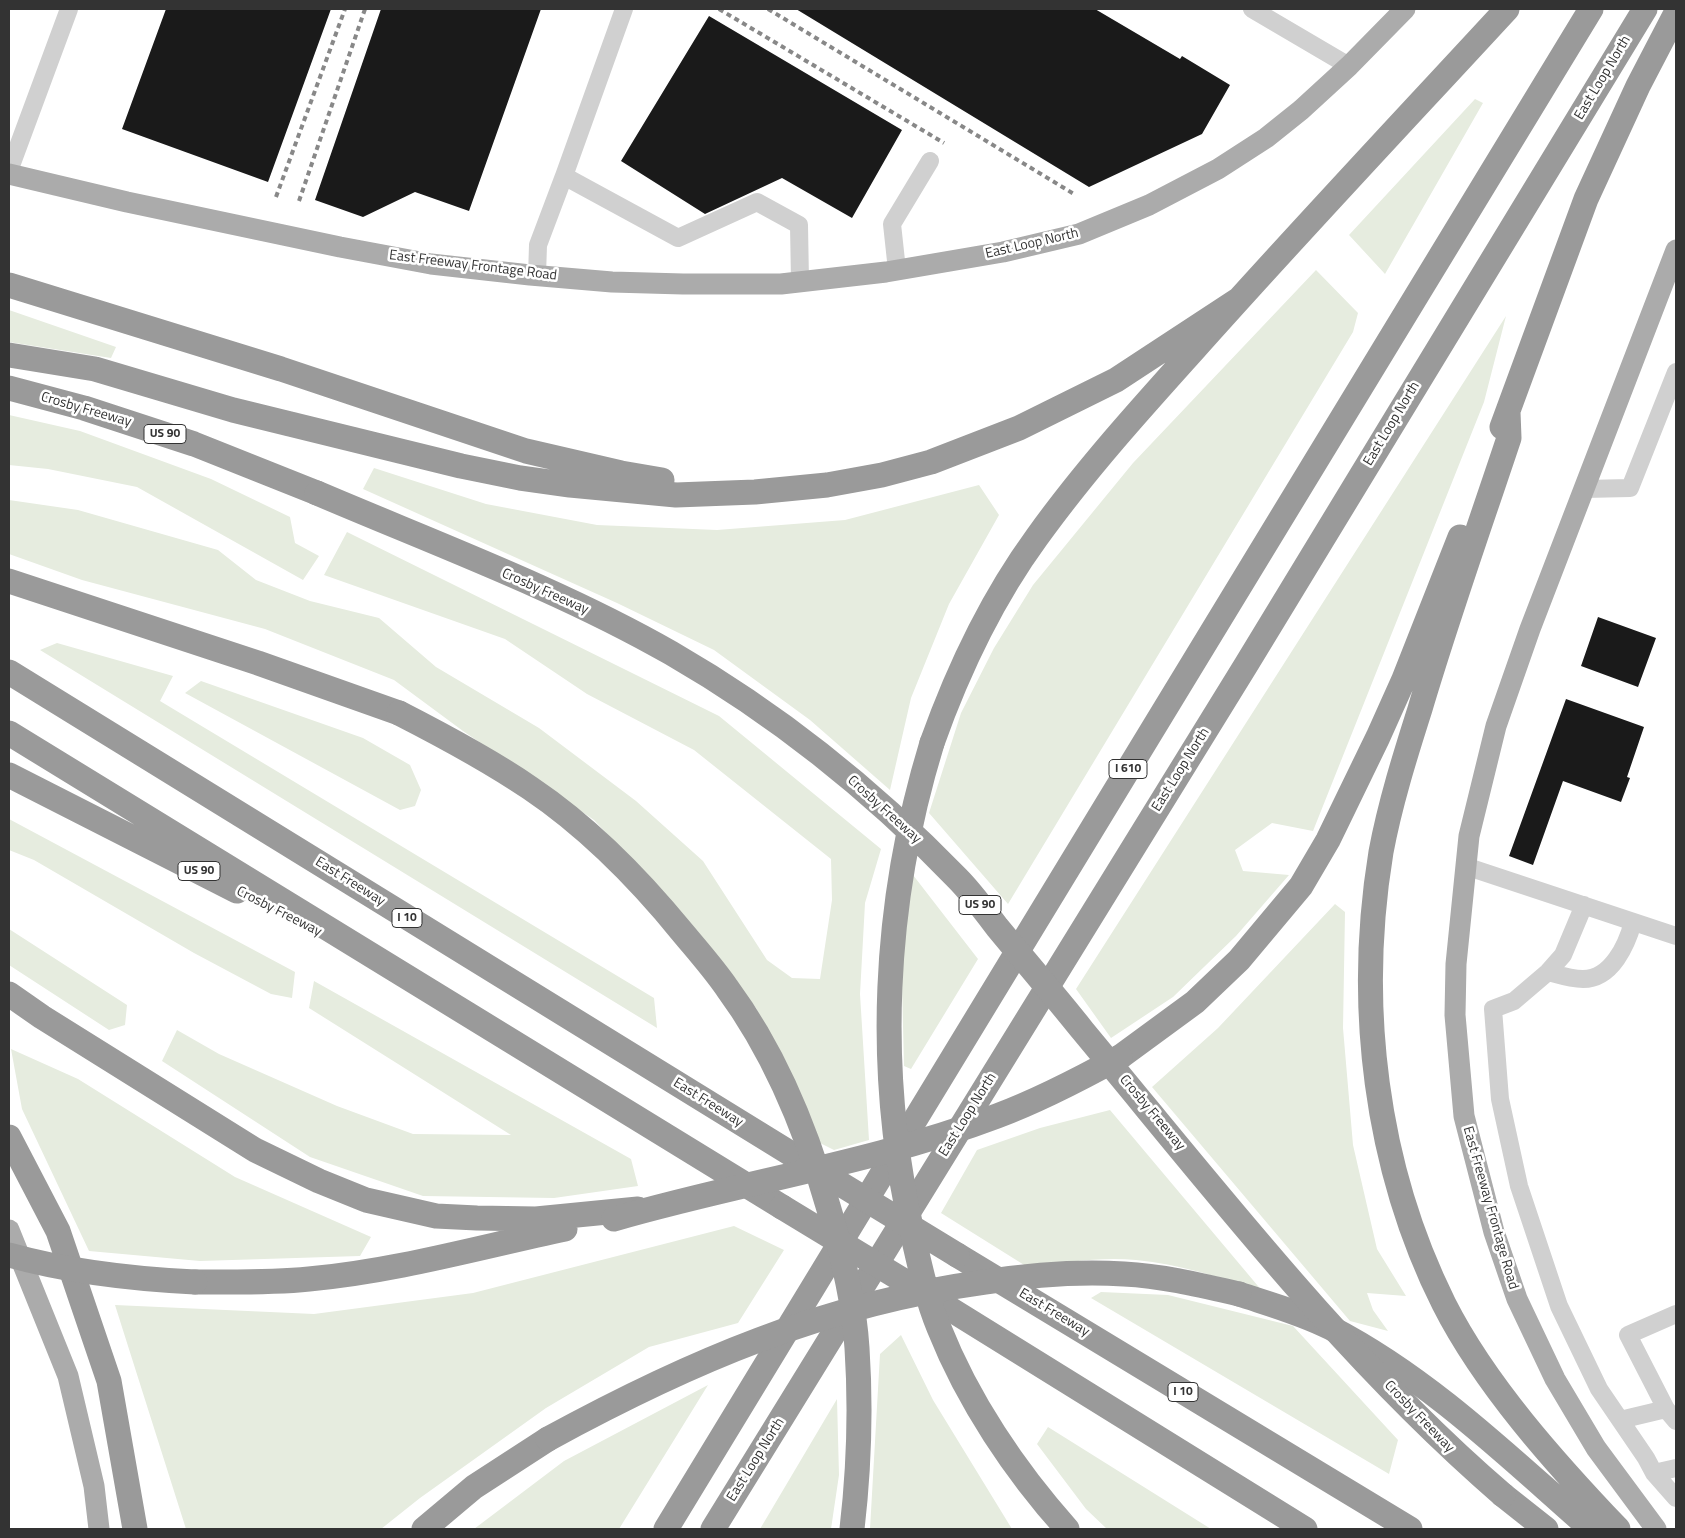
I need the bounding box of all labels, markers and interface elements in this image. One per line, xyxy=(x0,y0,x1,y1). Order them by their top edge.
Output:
street label: East Loop North xyxy=(1571,33,1635,123)
street label: East Loop North xyxy=(984,225,1080,263)
street label: East Freeway Frontage Road xyxy=(388,247,558,285)
street label: East Loop North xyxy=(1360,379,1424,469)
street label: Crosby Freeway xyxy=(39,389,133,431)
road number: US 90 xyxy=(144,424,186,444)
street label: Crosby Freeway xyxy=(499,565,591,619)
street label: East Loop North xyxy=(1149,725,1213,815)
road number: I 610 xyxy=(1109,760,1147,779)
street label: Crosby Freeway xyxy=(844,773,924,847)
street label: East Freeway xyxy=(312,854,388,910)
road number: US 90 xyxy=(178,861,220,880)
street label: Crosby Freeway xyxy=(234,883,324,941)
road number: US 90 xyxy=(959,896,1001,914)
road number: I 10 xyxy=(392,908,422,928)
street label: East Loop North xyxy=(936,1070,1000,1160)
street label: Crosby Freeway xyxy=(1116,1072,1188,1154)
street label: East Freeway xyxy=(670,1075,746,1131)
street label: East Freeway Frontage Road xyxy=(1459,1125,1521,1291)
street label: East Freeway xyxy=(1016,1285,1092,1341)
street label: Crosby Freeway xyxy=(1381,1378,1457,1456)
road number: I 10 xyxy=(1168,1382,1198,1401)
street label: East Loop North xyxy=(724,1415,788,1505)

